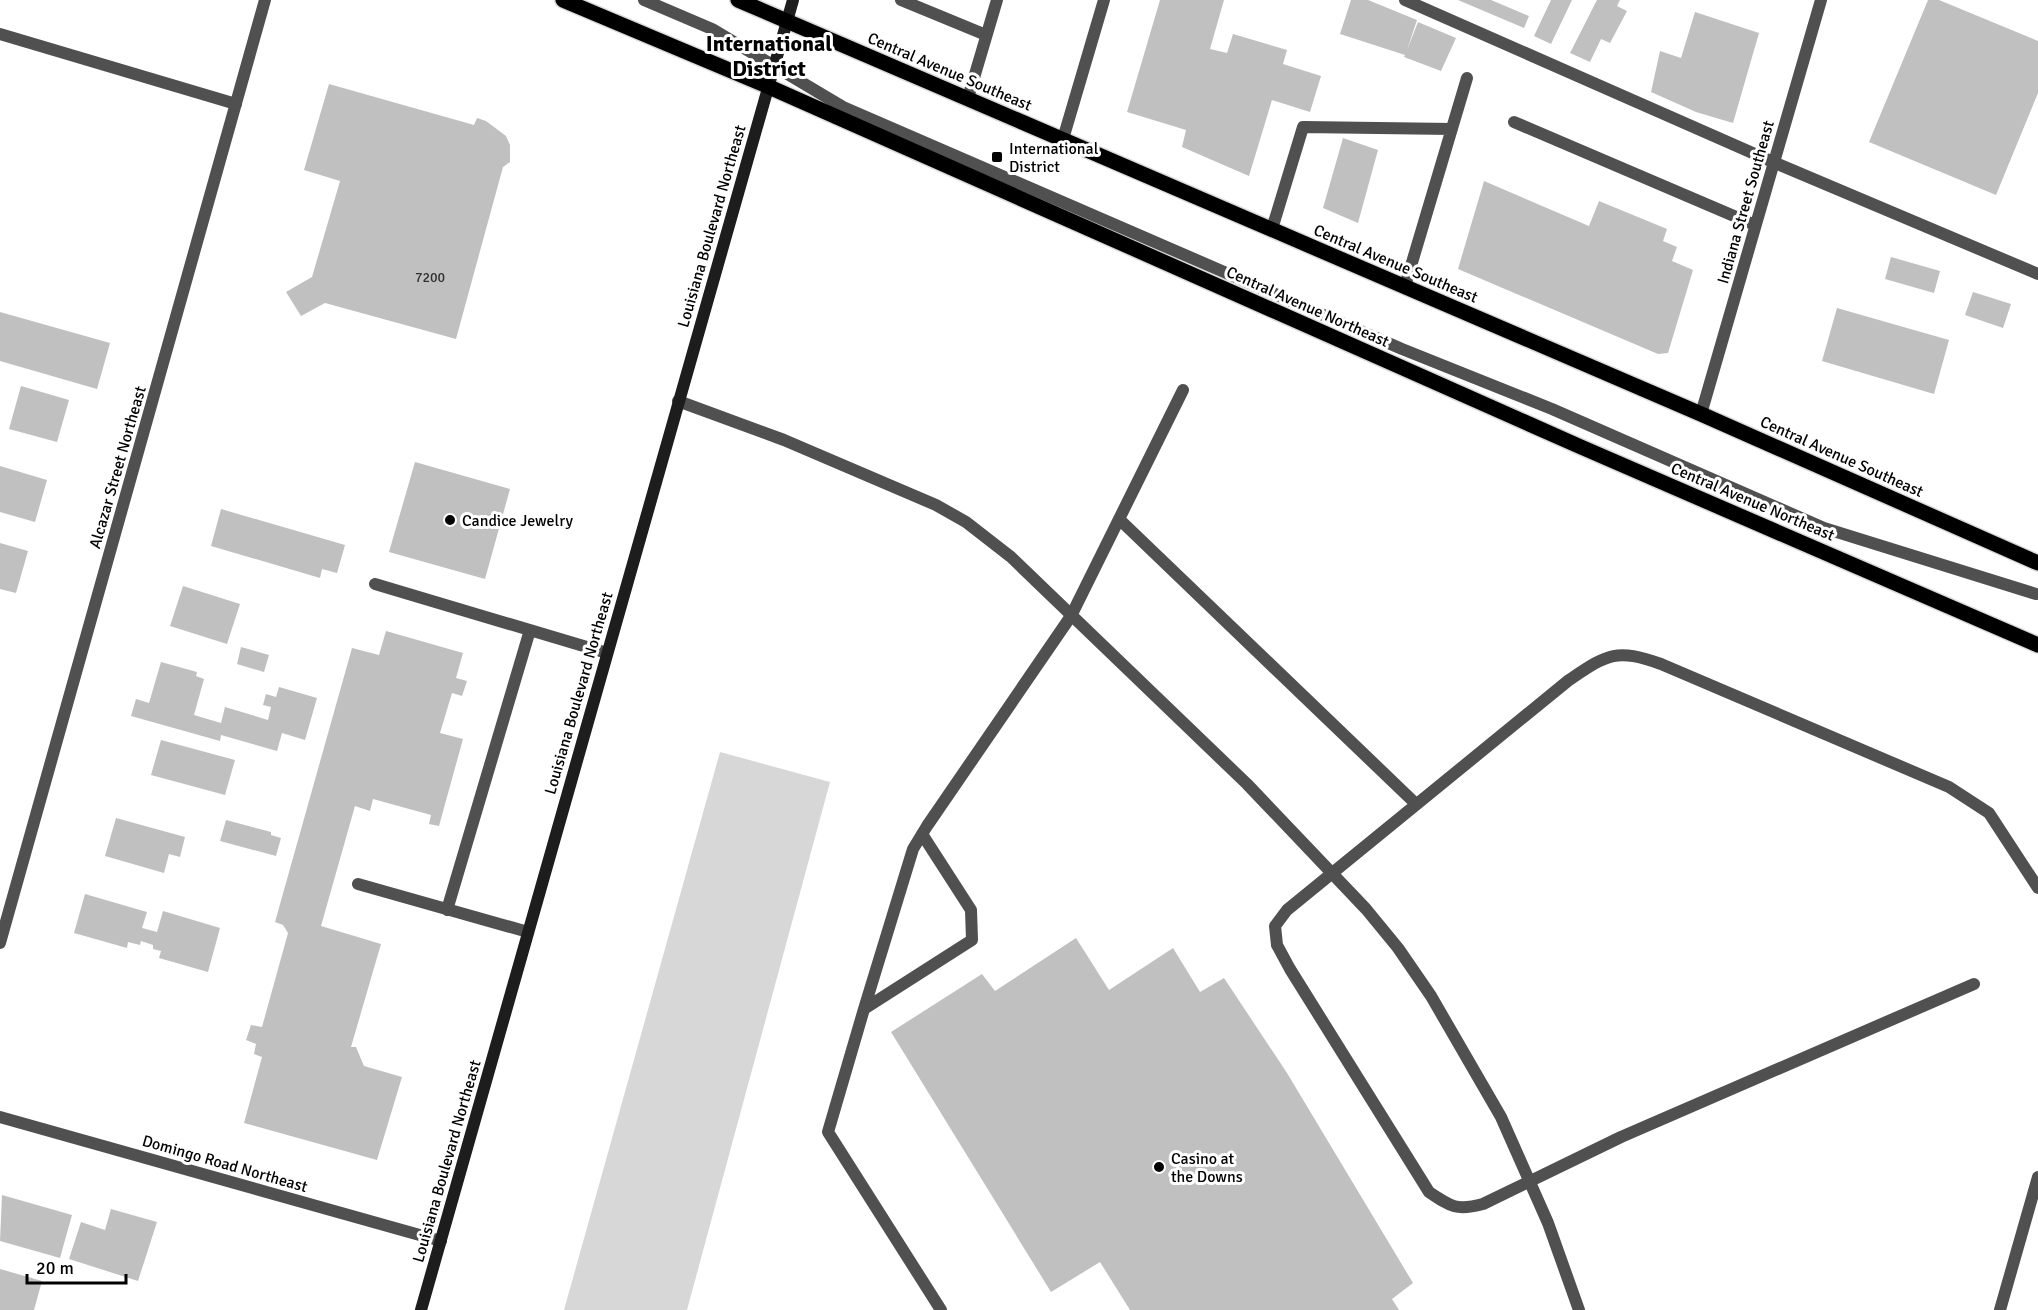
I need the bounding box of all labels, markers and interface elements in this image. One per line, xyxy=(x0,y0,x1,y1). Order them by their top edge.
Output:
street label: Central Avenue Southeast xyxy=(864,28,1035,116)
district label: International District xyxy=(706,30,832,82)
street label: Indiana Street Southeast xyxy=(1713,118,1779,286)
street label: Louisiana Boulevard Northeast xyxy=(673,122,751,330)
place label: International District xyxy=(1009,139,1099,177)
marker: International District xyxy=(990,150,1004,164)
street label: Central Avenue Southeast xyxy=(1310,220,1481,308)
street label: Central Avenue Northeast xyxy=(1223,262,1392,352)
house number: 7200 xyxy=(415,269,445,286)
street label: Alcazar Street Northeast xyxy=(85,383,151,551)
street label: Central Avenue Southeast xyxy=(1757,412,1927,502)
street label: Central Avenue Northeast xyxy=(1668,458,1838,546)
place label: Candice Jewelry xyxy=(462,511,573,531)
marker: Candice Jewelry xyxy=(443,513,457,527)
street label: Louisiana Boulevard Northeast xyxy=(540,589,618,797)
street label: Louisiana Boulevard Northeast xyxy=(408,1057,486,1265)
street label: Domingo Road Northeast xyxy=(140,1131,310,1197)
place label: Casino at the Downs xyxy=(1171,1149,1243,1187)
marker: Casino at the Downs xyxy=(1152,1160,1166,1174)
scale bar xyxy=(27,1247,126,1285)
text: 20 m xyxy=(36,1257,74,1279)

